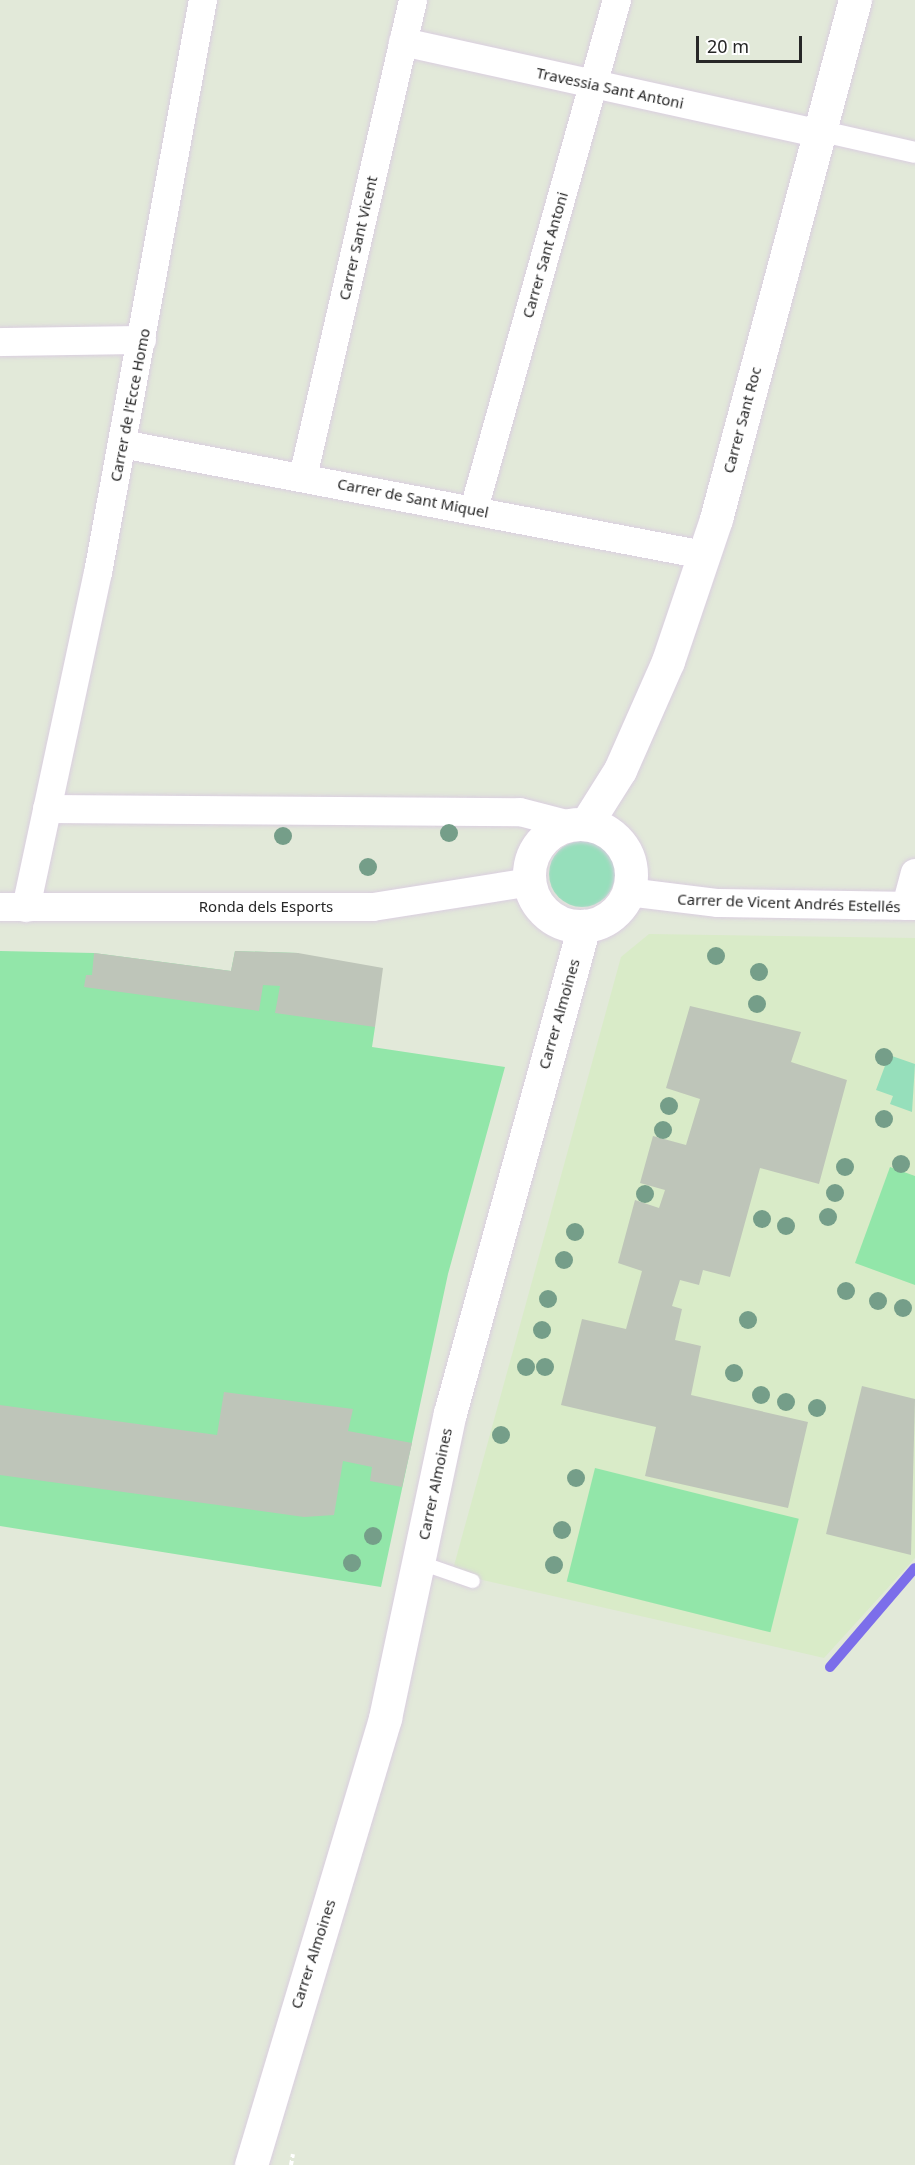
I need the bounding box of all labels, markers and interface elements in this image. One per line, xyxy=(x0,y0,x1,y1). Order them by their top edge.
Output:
scale bar xyxy=(699,24,806,62)
text: 20 m xyxy=(707,34,749,58)
street label: Travessia Sant Antoni xyxy=(535,64,685,112)
street label: Carrer Sant Vicent xyxy=(335,174,381,302)
street label: Carrer Sant Antoni xyxy=(518,190,572,320)
street label: Carrer de l'Ecce Homo xyxy=(106,327,154,483)
street label: Carrer Sant Roc xyxy=(719,365,765,475)
street label: Carrer de Sant Miquel xyxy=(336,475,490,521)
street label: Carrer de Vicent Andrés Estellés xyxy=(677,890,901,916)
street label: Ronda dels Esports xyxy=(199,898,333,916)
street label: Carrer Almoines xyxy=(535,957,583,1071)
street label: Carrer Almoines xyxy=(414,1426,456,1542)
street label: Carrer Almoines xyxy=(287,1897,339,2011)

